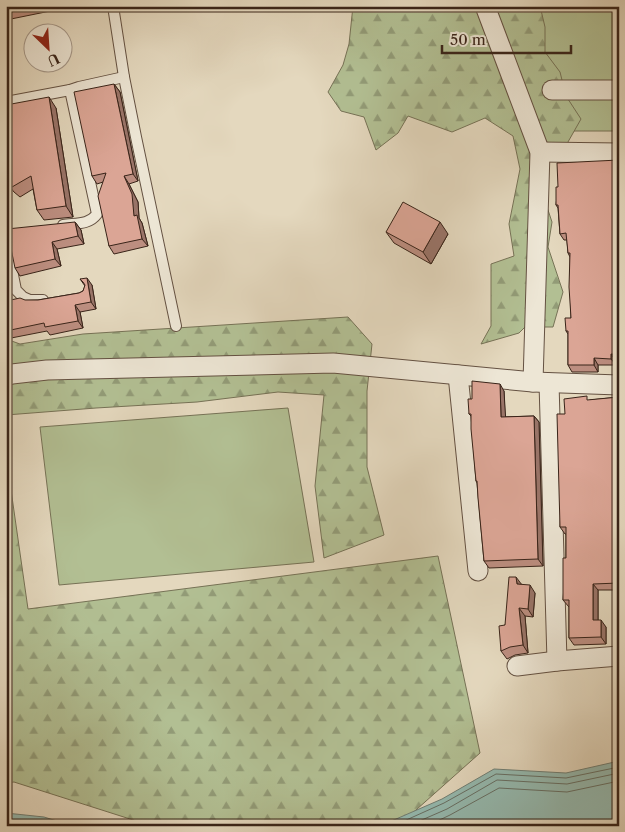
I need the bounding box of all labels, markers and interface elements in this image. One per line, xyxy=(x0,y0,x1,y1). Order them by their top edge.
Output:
north arrow xyxy=(22,22,72,72)
scale bar xyxy=(442,22,571,54)
text: 50 m xyxy=(450,30,486,49)
text: U xyxy=(44,49,62,71)

